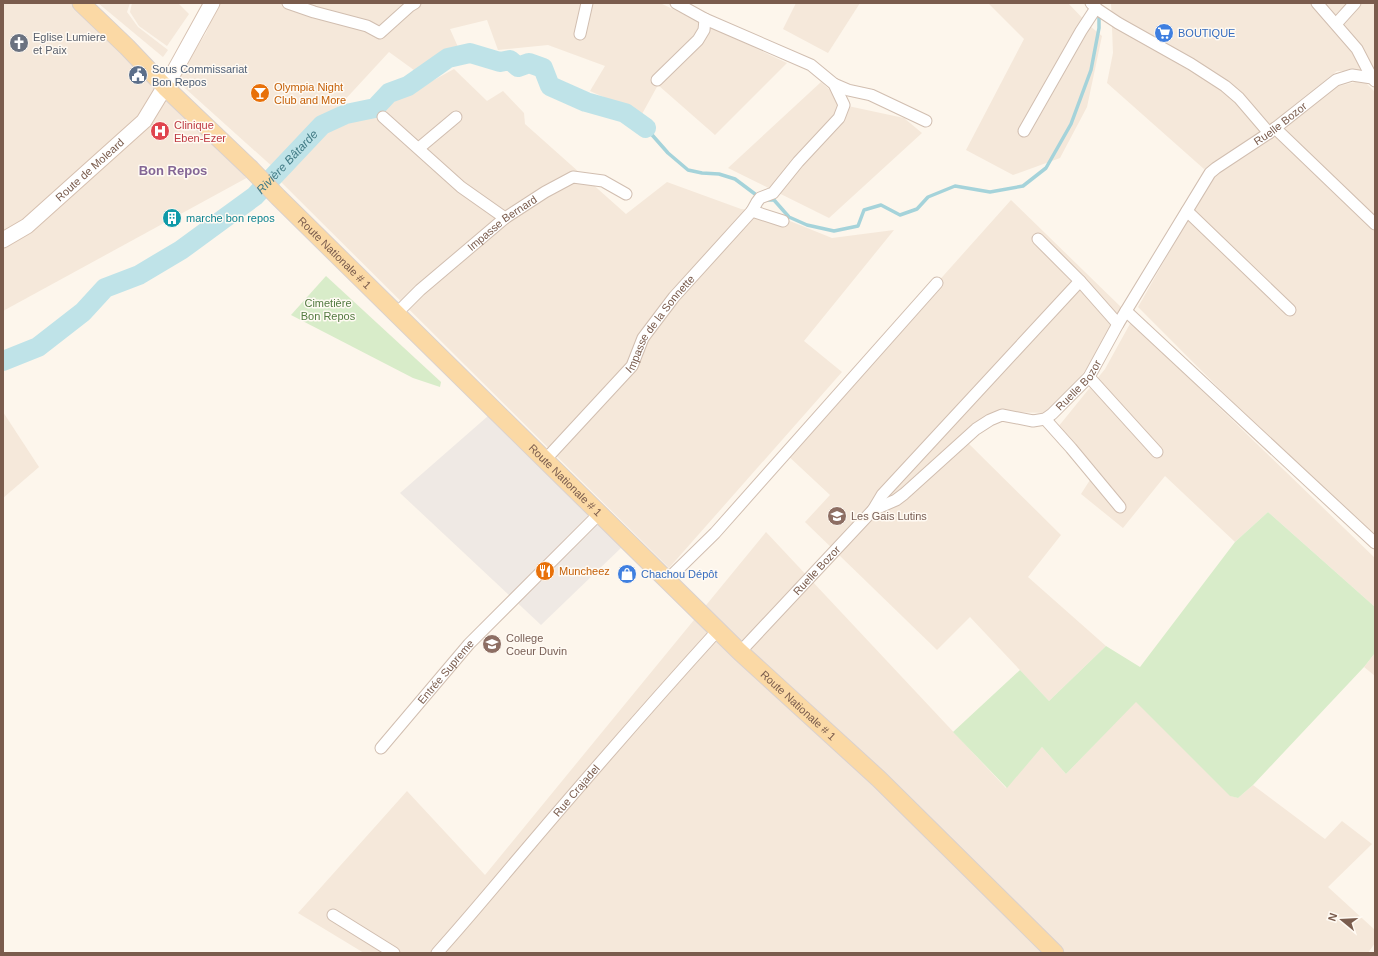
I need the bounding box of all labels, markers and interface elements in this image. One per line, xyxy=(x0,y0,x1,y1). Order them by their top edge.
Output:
supermarket icon: BOUTIQUE xyxy=(1153,22,1175,44)
place label: BOUTIQUE xyxy=(1178,27,1235,39)
place label: Eglise Lumiere et Paix xyxy=(33,31,106,56)
church icon: Eglise Lumiere et Paix xyxy=(8,32,30,54)
place label: Sous Commissariat Bon Repos xyxy=(152,63,247,88)
public building icon: Sous Commissariat Bon Repos xyxy=(127,64,149,86)
place label: Olympia Night Club and More xyxy=(274,81,346,106)
bar icon: Olympia Night Club and More xyxy=(249,82,271,104)
street label: Ruelle Bozor xyxy=(1251,100,1309,147)
place label: Clinique Eben-Ezer xyxy=(174,119,226,144)
hospital icon: Clinique Eben-Ezer xyxy=(149,120,171,142)
water label: Rivière Bâtarde xyxy=(254,127,321,197)
street label: Route de Moleard xyxy=(53,136,126,203)
district label: Bon Repos xyxy=(139,163,207,178)
street label: Impasse Bernard xyxy=(465,193,539,253)
building icon: marche bon repos xyxy=(161,207,183,229)
place label: marche bon repos xyxy=(186,212,275,224)
street label: Route Nationale # 1 xyxy=(296,214,374,291)
street label: Impasse de la Sonnette xyxy=(623,273,697,375)
park label: Cimetière Bon Repos xyxy=(301,297,356,322)
street label: Ruelle Bozor xyxy=(1053,358,1103,413)
street label: Route Nationale # 1 xyxy=(527,442,604,519)
school or university icon: Les Gais Lutins xyxy=(826,505,848,527)
place label: Les Gais Lutins xyxy=(851,510,927,522)
street label: Ruelle Bozor xyxy=(791,543,843,597)
restaurant icon: Muncheez xyxy=(534,560,556,582)
shop icon: Chachou Dépôt xyxy=(616,563,638,585)
place label: Muncheez xyxy=(559,565,610,577)
place label: Chachou Dépôt xyxy=(641,568,717,580)
place label: College Coeur Duvin xyxy=(506,632,567,657)
school or university icon: College Coeur Duvin xyxy=(481,633,503,655)
street label: Entrée Supreme xyxy=(415,637,476,706)
street label: Route Nationale # 1 xyxy=(758,668,838,743)
street label: Rue Crajadel xyxy=(551,762,602,819)
north arrow xyxy=(1322,900,1362,940)
text: N xyxy=(1326,911,1339,923)

